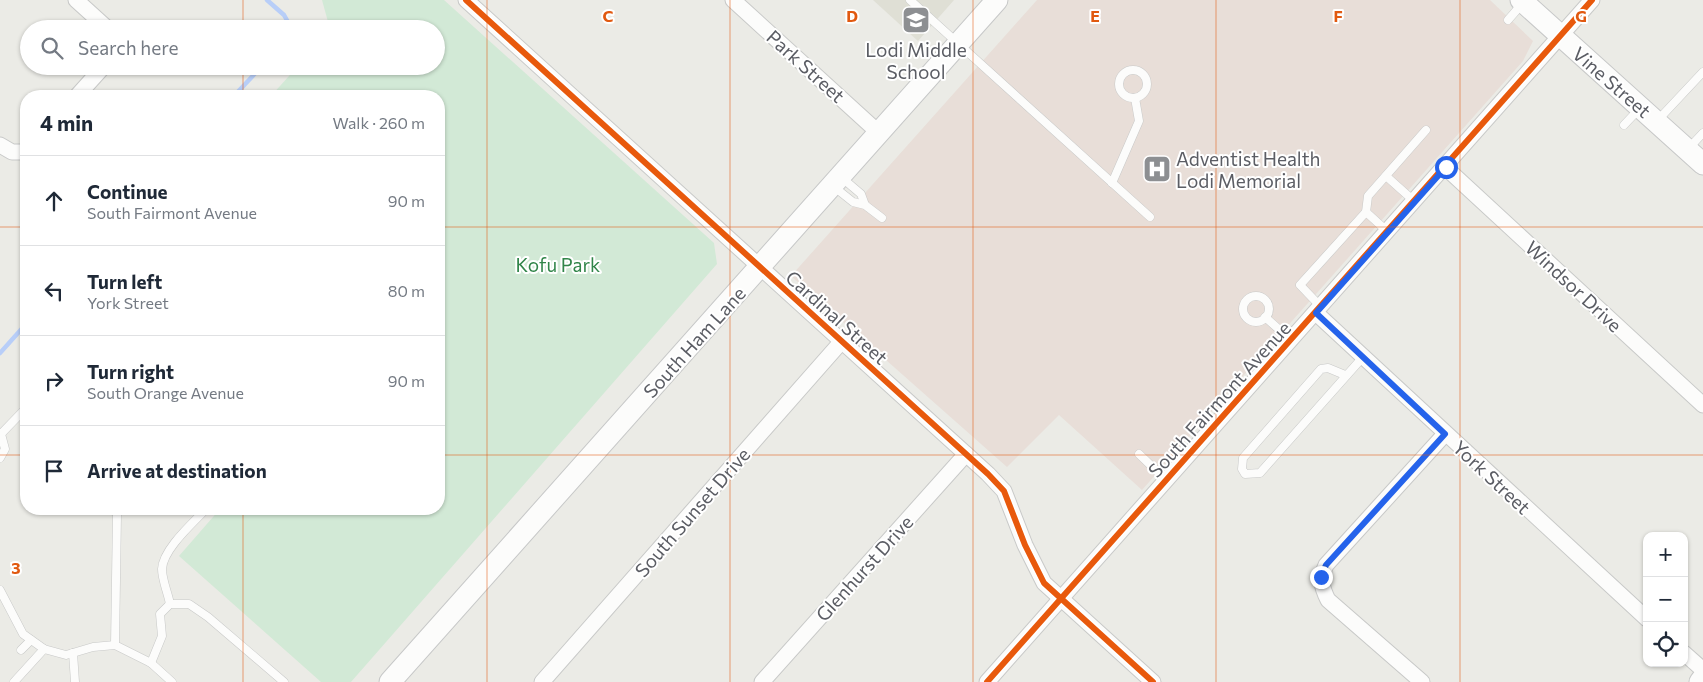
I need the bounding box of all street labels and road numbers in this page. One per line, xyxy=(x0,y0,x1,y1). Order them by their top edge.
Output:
street label: Park Street xyxy=(762,25,850,107)
street label: Vine Street xyxy=(1568,42,1656,122)
street label: Windsor Drive xyxy=(1521,236,1627,336)
street label: Cardinal Street xyxy=(781,265,893,369)
street label: South Ham Lane xyxy=(638,282,750,402)
street label: South Fairmont Avenue xyxy=(1143,316,1295,482)
street label: York Street xyxy=(1449,435,1536,519)
street label: South Sunset Drive xyxy=(630,443,754,581)
street label: Glenhurst Drive xyxy=(811,510,917,626)

